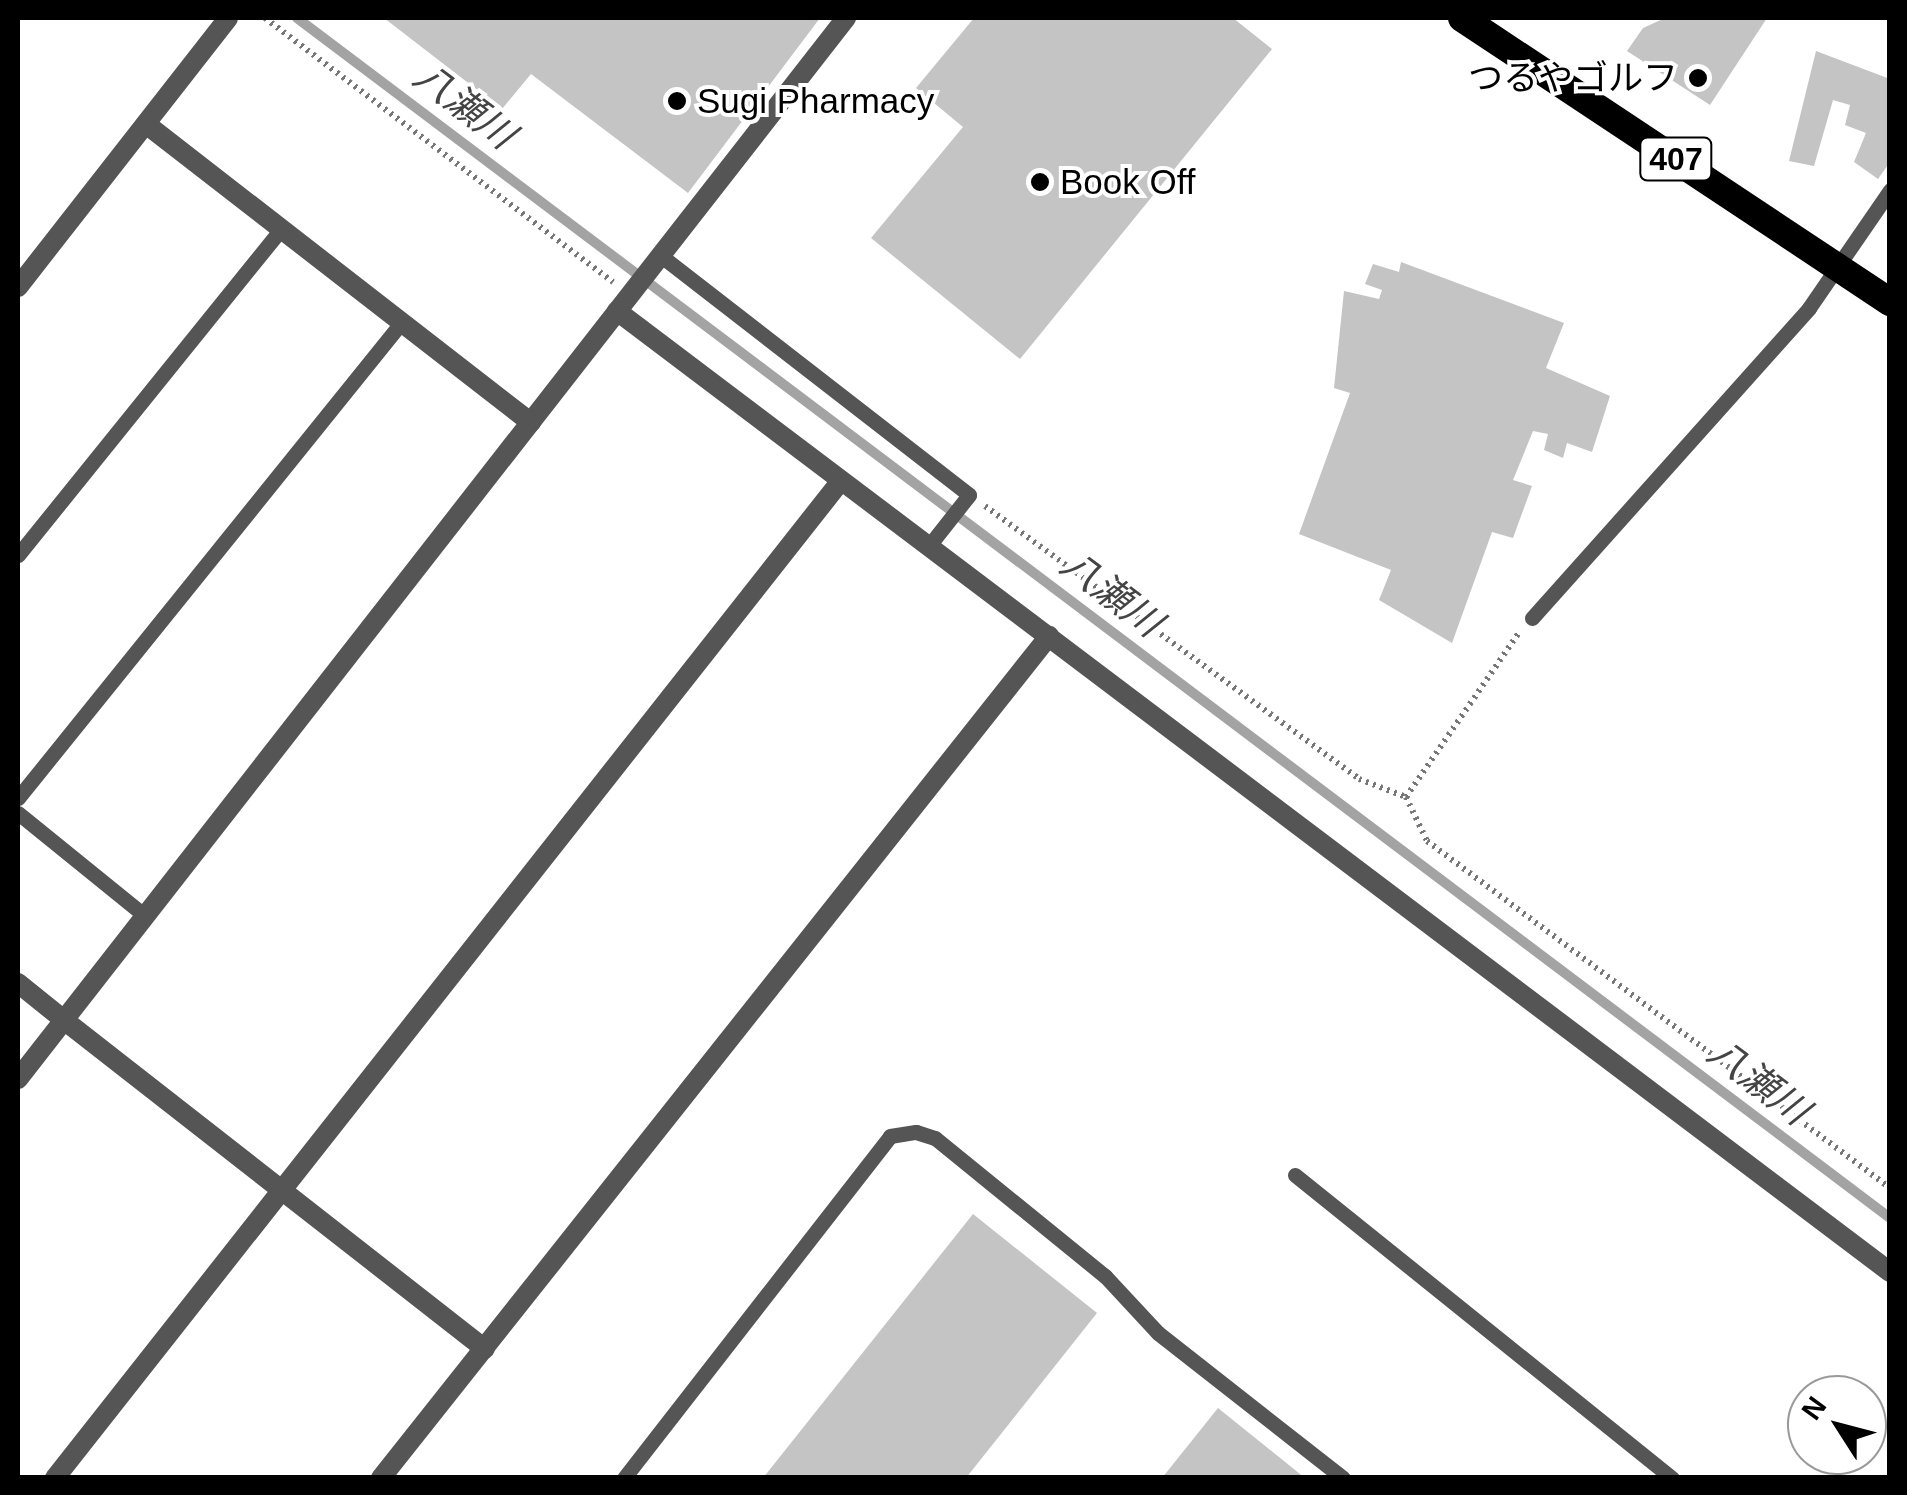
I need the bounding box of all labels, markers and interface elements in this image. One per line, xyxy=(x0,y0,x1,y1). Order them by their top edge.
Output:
water label: 八瀬川 xyxy=(405,53,523,159)
place label: つるやゴルフ xyxy=(1468,57,1678,99)
marker: つるやゴルフ xyxy=(1687,67,1709,89)
place label: Sugi Pharmacy xyxy=(697,80,934,122)
marker: Sugi Pharmacy xyxy=(666,90,688,112)
road number: 407 xyxy=(1638,132,1714,186)
place label: Book Off xyxy=(1060,161,1196,203)
marker: Book Off xyxy=(1029,171,1051,193)
water label: 八瀬川 xyxy=(1052,541,1170,647)
water label: 八瀬川 xyxy=(1699,1029,1817,1135)
north arrow xyxy=(1787,1375,1887,1475)
text: N xyxy=(1795,1391,1832,1426)

